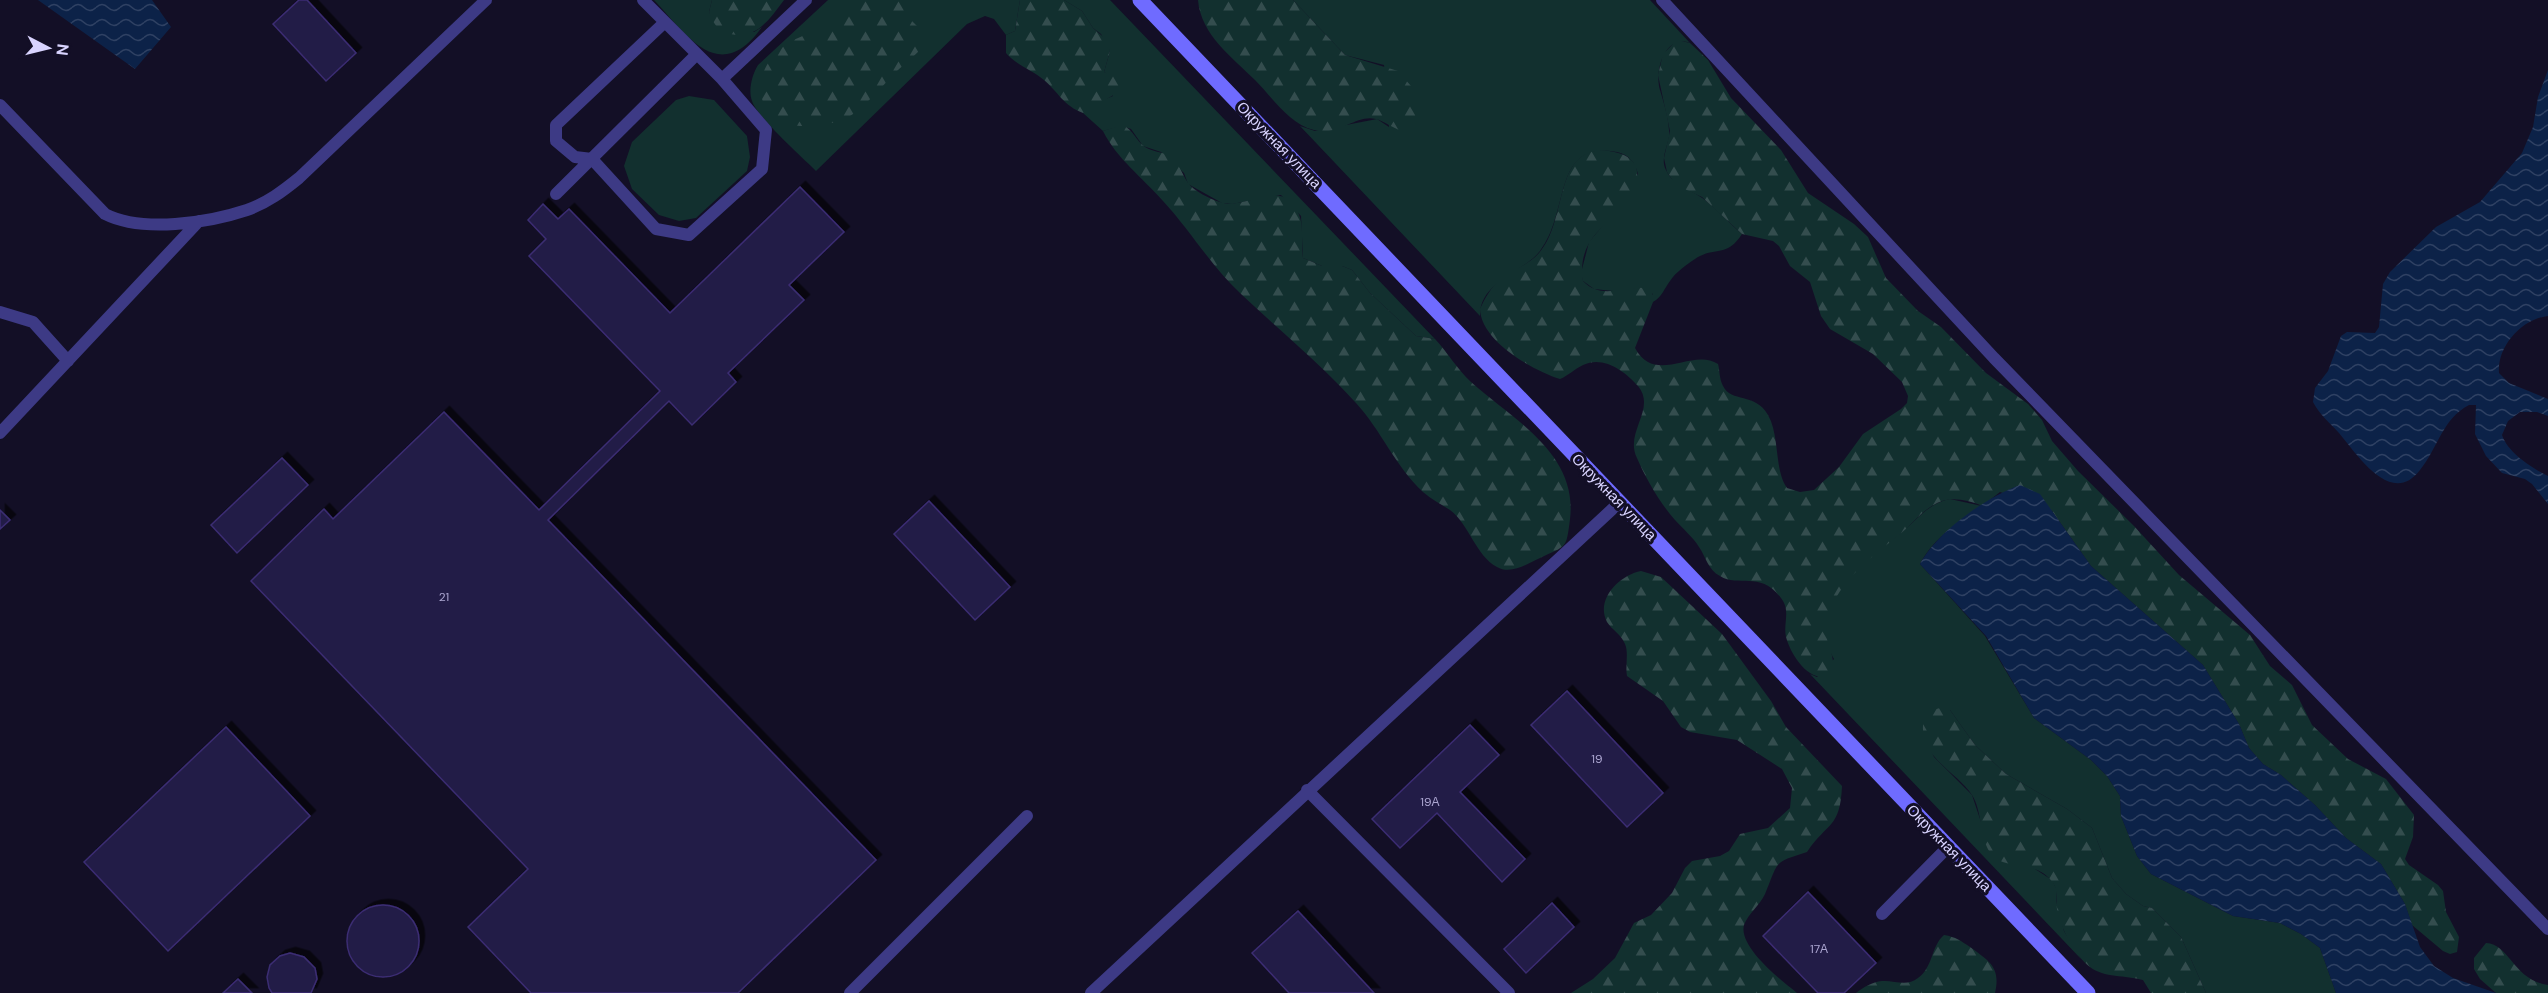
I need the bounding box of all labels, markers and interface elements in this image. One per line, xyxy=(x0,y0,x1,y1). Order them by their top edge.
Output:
north arrow xyxy=(18,18,78,78)
text: N xyxy=(51,43,74,57)
street label: Окружная улица xyxy=(1232,97,1326,193)
street label: Окружная улица xyxy=(1567,449,1661,545)
house number: 21 xyxy=(439,589,449,605)
house number: 19 xyxy=(1591,751,1603,767)
house number: 19А xyxy=(1420,794,1440,810)
street label: Окружная улица xyxy=(1902,800,1996,896)
house number: 17А xyxy=(1810,941,1828,957)

